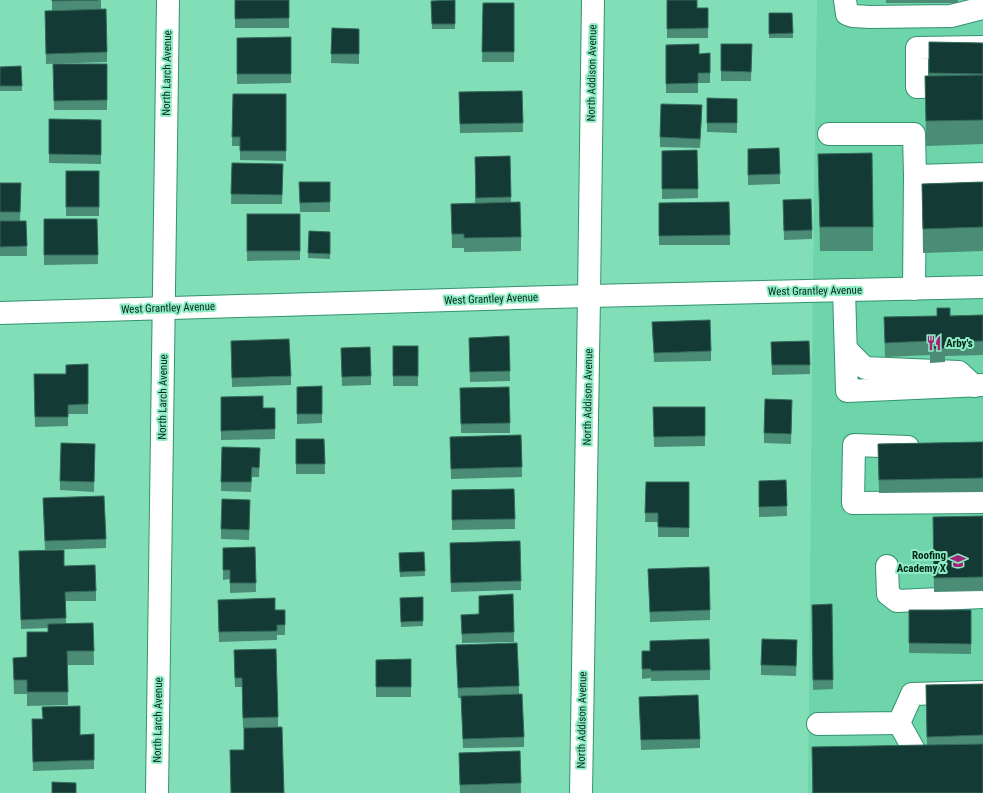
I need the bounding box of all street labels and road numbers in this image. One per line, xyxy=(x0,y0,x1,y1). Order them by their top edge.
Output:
street label: North Addison Avenue xyxy=(585,24,599,122)
street label: North Larch Avenue xyxy=(160,30,174,116)
street label: West Grantley Avenue xyxy=(768,284,862,298)
street label: West Grantley Avenue xyxy=(444,291,538,307)
street label: West Grantley Avenue xyxy=(121,300,215,316)
street label: North Addison Avenue xyxy=(581,348,595,446)
street label: North Larch Avenue xyxy=(156,354,170,440)
street label: North Addison Avenue xyxy=(575,671,589,769)
street label: North Larch Avenue xyxy=(151,677,165,763)

